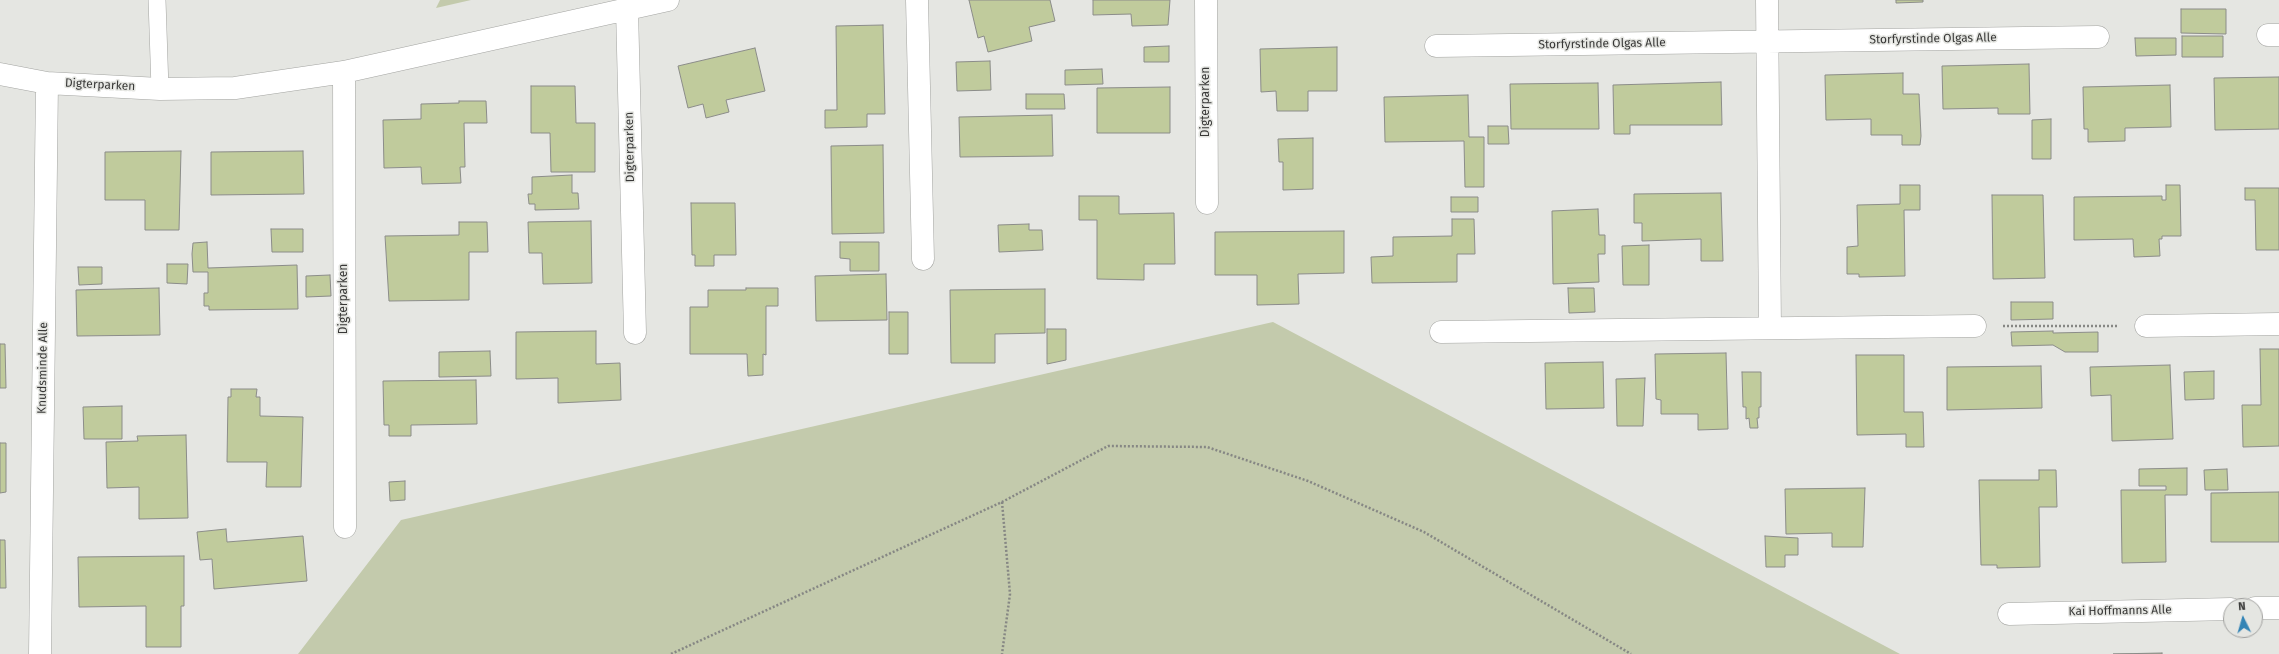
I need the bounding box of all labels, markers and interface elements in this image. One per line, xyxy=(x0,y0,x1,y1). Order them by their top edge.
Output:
street label: Storfyrstinde Olgas Alle xyxy=(1869,31,1997,47)
street label: Storfyrstinde Olgas Alle xyxy=(1538,36,1666,52)
street label: Digterparken xyxy=(1199,67,1213,137)
street label: Digterparken xyxy=(64,76,136,94)
street label: Digterparken xyxy=(622,112,638,182)
street label: Digterparken xyxy=(337,264,351,334)
street label: Knudsminde Alle xyxy=(35,322,51,414)
north arrow xyxy=(2223,598,2263,638)
text: N xyxy=(2238,600,2246,613)
street label: Kai Hoffmanns Alle xyxy=(2068,603,2172,619)

